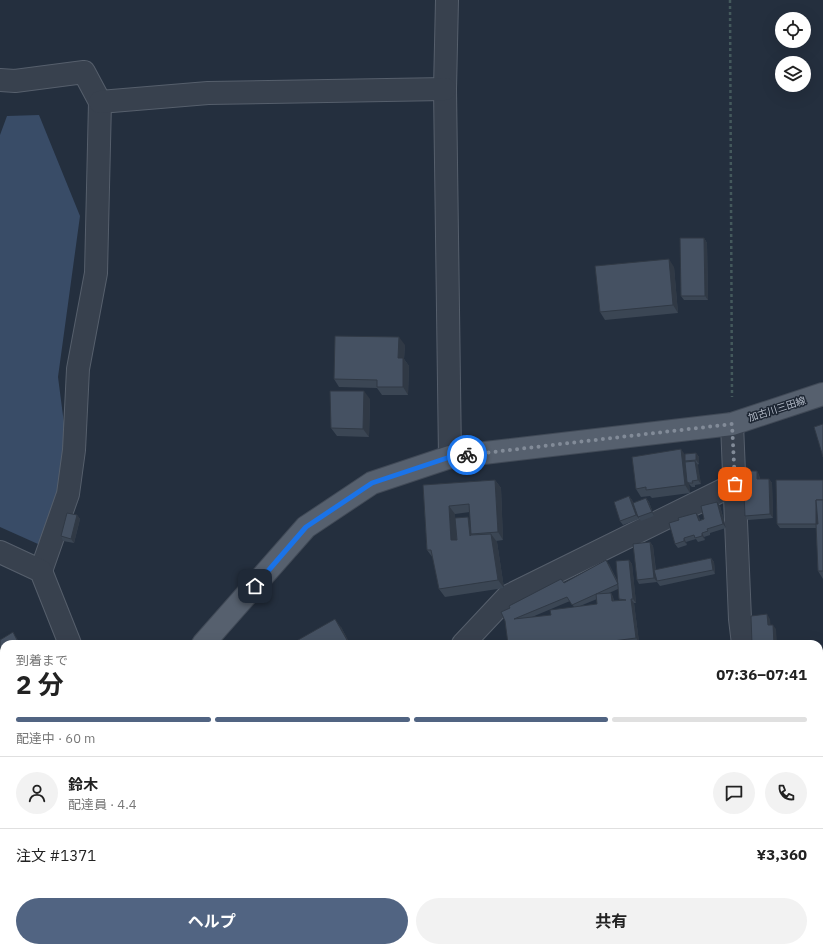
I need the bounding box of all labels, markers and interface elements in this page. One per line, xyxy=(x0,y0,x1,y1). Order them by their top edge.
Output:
map controls xyxy=(775,12,811,92)
button: locate xyxy=(775,12,811,48)
button: layers xyxy=(775,56,811,92)
street label: 加古川三田線 xyxy=(746,394,808,424)
courier xyxy=(447,435,487,475)
icon: bike xyxy=(456,444,478,466)
pin xyxy=(718,467,752,501)
icon: bag xyxy=(724,473,746,495)
pin xyxy=(238,569,272,603)
icon: home xyxy=(244,575,266,597)
text: 到着まで xyxy=(16,652,68,669)
text: 07:36–07:41 xyxy=(716,665,807,684)
text: 2 分 xyxy=(16,667,64,701)
text: 配達中 · 60 m xyxy=(16,730,95,747)
button: person xyxy=(16,772,58,814)
button: chat xyxy=(713,772,755,814)
button: phone xyxy=(765,772,807,814)
text: 鈴木 xyxy=(68,775,98,794)
text: 配達員 · 4.4 xyxy=(68,796,137,813)
text: ¥3,360 xyxy=(757,845,807,864)
text: 注文 #1371 xyxy=(16,846,96,865)
button: ヘルプ xyxy=(16,898,408,944)
button: 共有 xyxy=(416,898,807,944)

